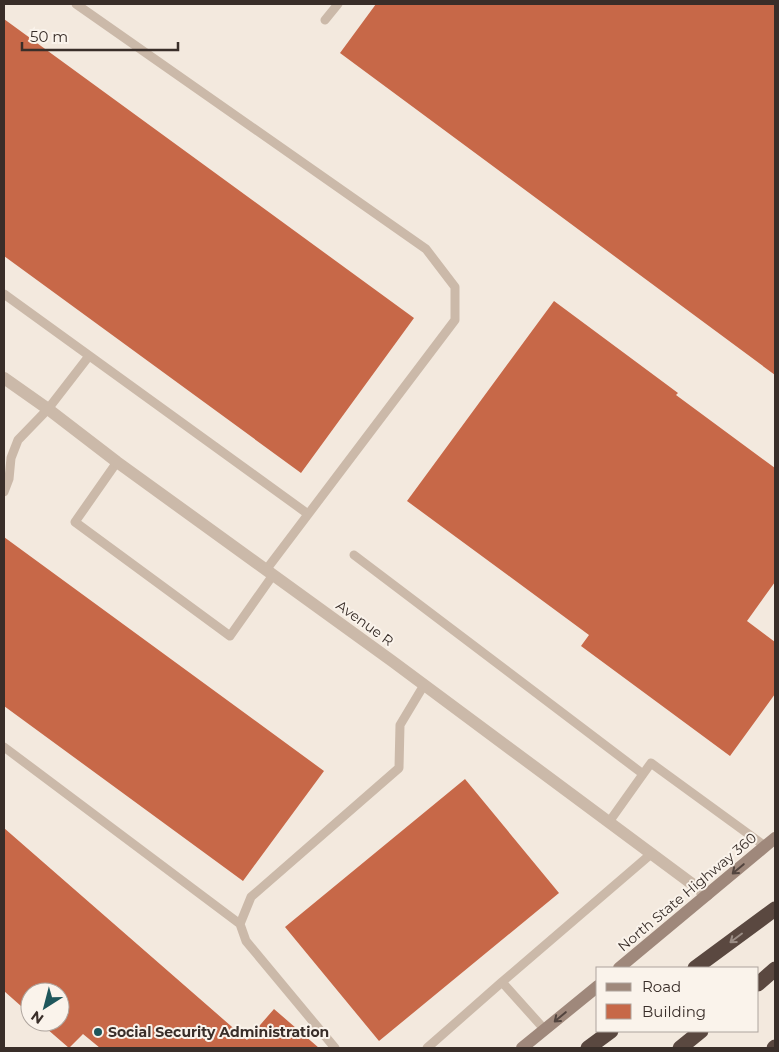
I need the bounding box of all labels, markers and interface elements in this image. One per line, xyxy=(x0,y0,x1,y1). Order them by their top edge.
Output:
scale bar xyxy=(22,20,179,52)
text: 50 m xyxy=(30,27,68,46)
street label: Avenue R xyxy=(333,596,397,650)
street label: North State Highway 360 xyxy=(614,829,760,955)
one-way arrow xyxy=(732,864,745,875)
one-way arrow xyxy=(729,933,743,943)
legend xyxy=(596,967,759,1032)
text: Road xyxy=(642,977,681,996)
north arrow xyxy=(20,982,70,1032)
text: Building xyxy=(642,1002,706,1021)
text: N xyxy=(27,1007,47,1028)
one-way arrow xyxy=(554,1011,567,1023)
place label: Social Security Administration xyxy=(108,1023,329,1041)
marker: Social Security Administration xyxy=(92,1026,104,1038)

